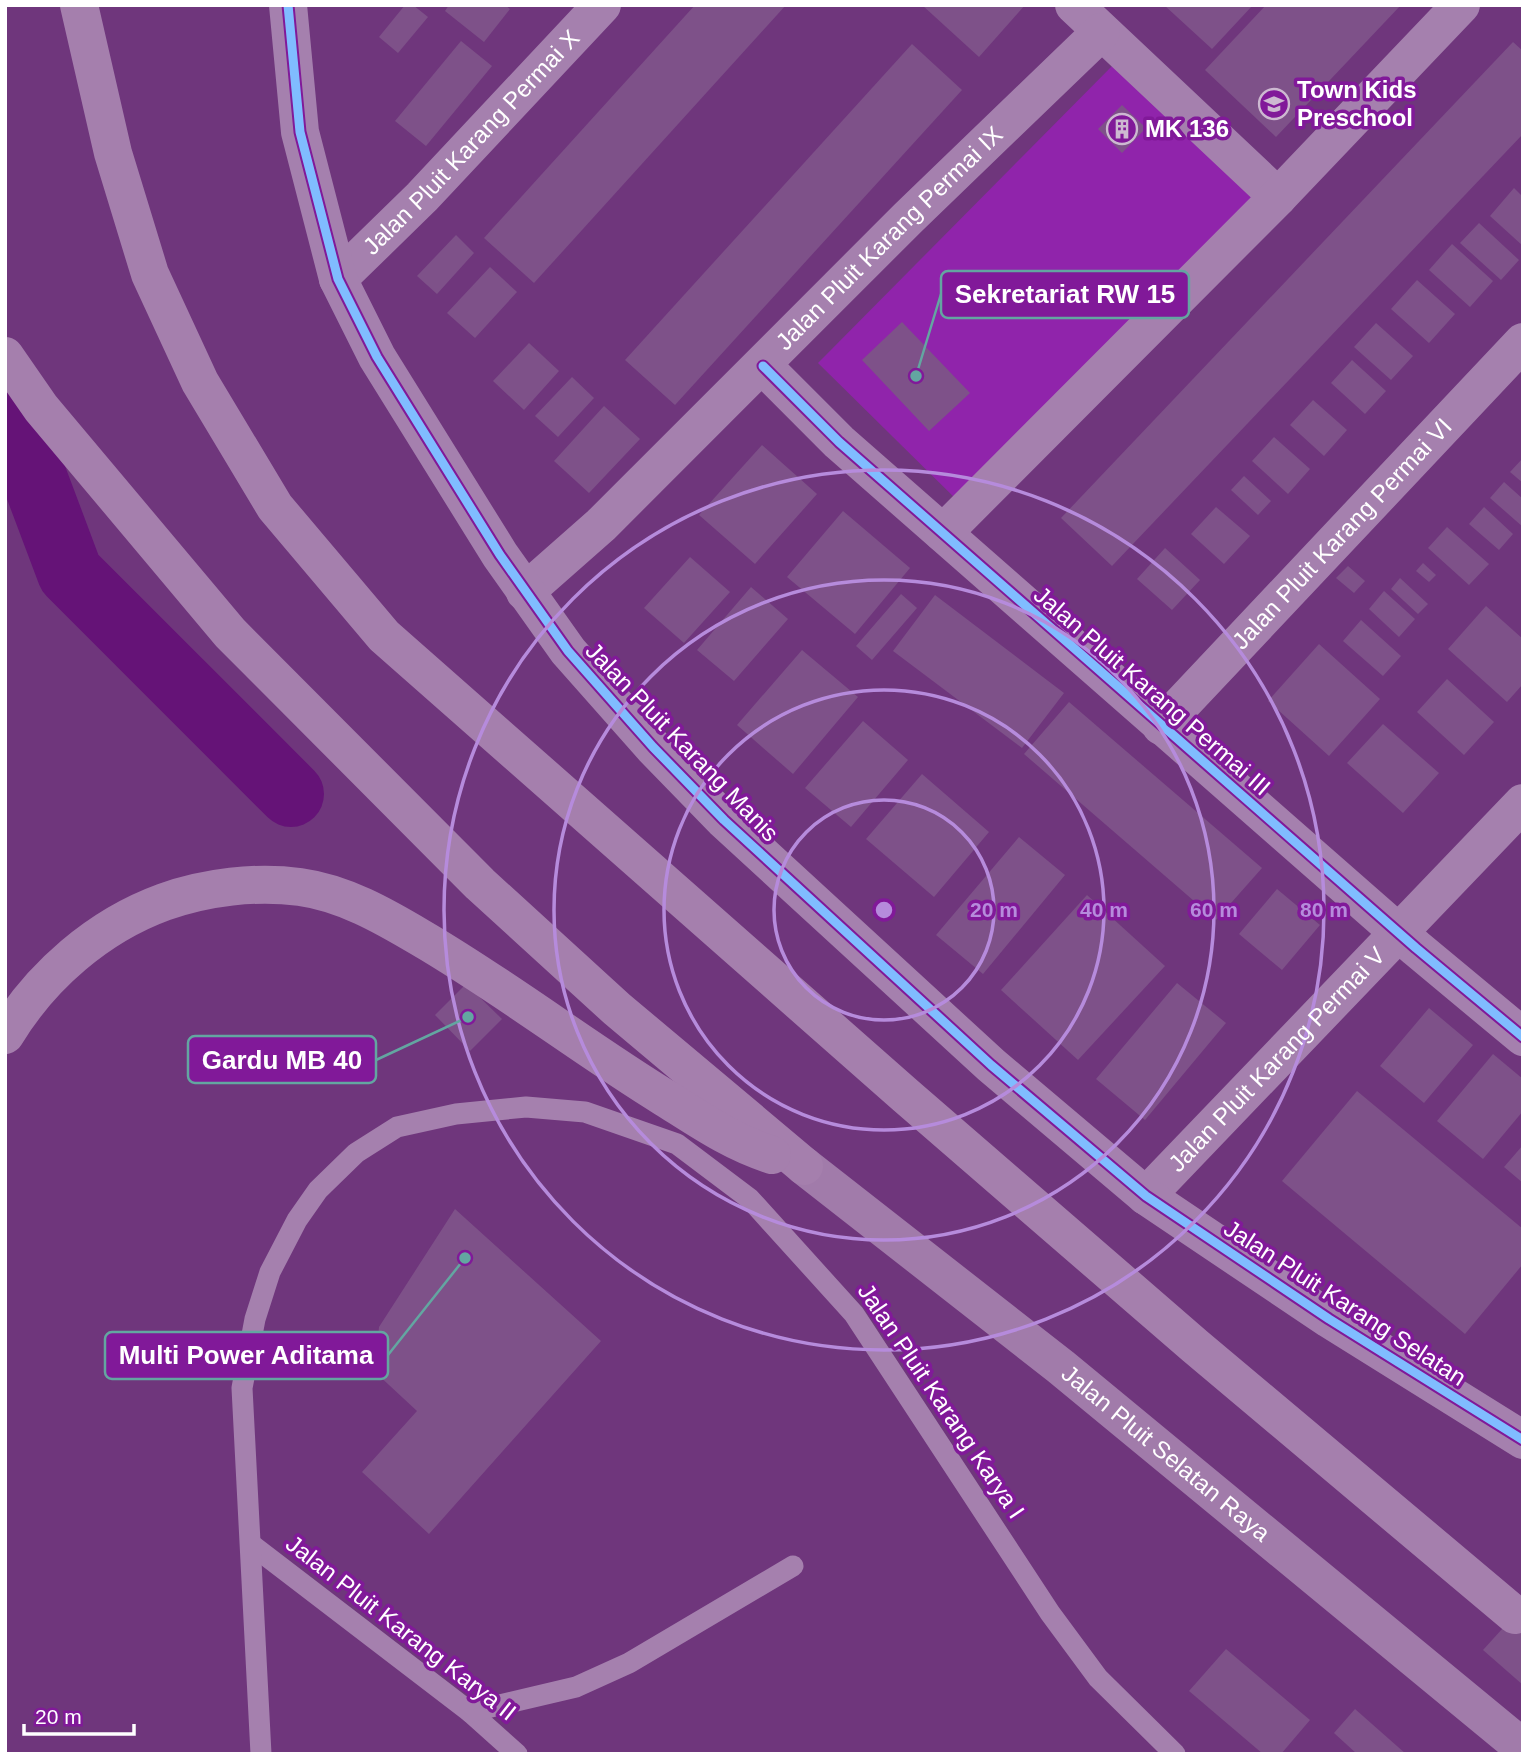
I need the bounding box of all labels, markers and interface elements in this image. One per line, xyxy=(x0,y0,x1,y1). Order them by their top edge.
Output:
street label: Jalan Pluit Karang Permai X xyxy=(357,24,585,260)
place label: Town Kids Preschool xyxy=(1297,76,1417,131)
school or university icon: Town Kids Preschool xyxy=(1257,87,1291,121)
building icon: MK 136 xyxy=(1105,112,1139,146)
place label: MK 136 xyxy=(1145,115,1229,142)
street label: Jalan Pluit Karang Permai IX xyxy=(770,120,1008,355)
callout: Sekretariat RW 15 xyxy=(941,271,1189,318)
text: Sekretariat RW 15 xyxy=(955,279,1175,309)
street label: Jalan Pluit Karang Permai VI xyxy=(1227,413,1457,655)
street label: Jalan Pluit Karang Permai III xyxy=(1029,581,1276,801)
street label: Jalan Pluit Karang Manis xyxy=(580,637,784,847)
centre of rings xyxy=(872,898,896,922)
text: 20 m xyxy=(970,898,1018,921)
text: 40 m xyxy=(1080,898,1128,921)
text: 60 m xyxy=(1190,898,1238,921)
text: 80 m xyxy=(1300,898,1348,921)
street label: Jalan Pluit Karang Permai V xyxy=(1163,942,1390,1177)
callout: Gardu MB 40 xyxy=(188,1036,376,1083)
text: Gardu MB 40 xyxy=(202,1045,362,1075)
street label: Jalan Pluit Karang Selatan xyxy=(1219,1214,1471,1391)
street label: Jalan Pluit Karang Karya I xyxy=(853,1278,1030,1523)
callout: Multi Power Aditama xyxy=(105,1332,388,1379)
text: Multi Power Aditama xyxy=(119,1340,374,1370)
street label: Jalan Pluit Selatan Raya xyxy=(1056,1359,1276,1547)
street label: Jalan Pluit Karang Karya II xyxy=(281,1529,522,1726)
scale bar xyxy=(24,1692,135,1736)
text: 20 m xyxy=(35,1705,82,1728)

